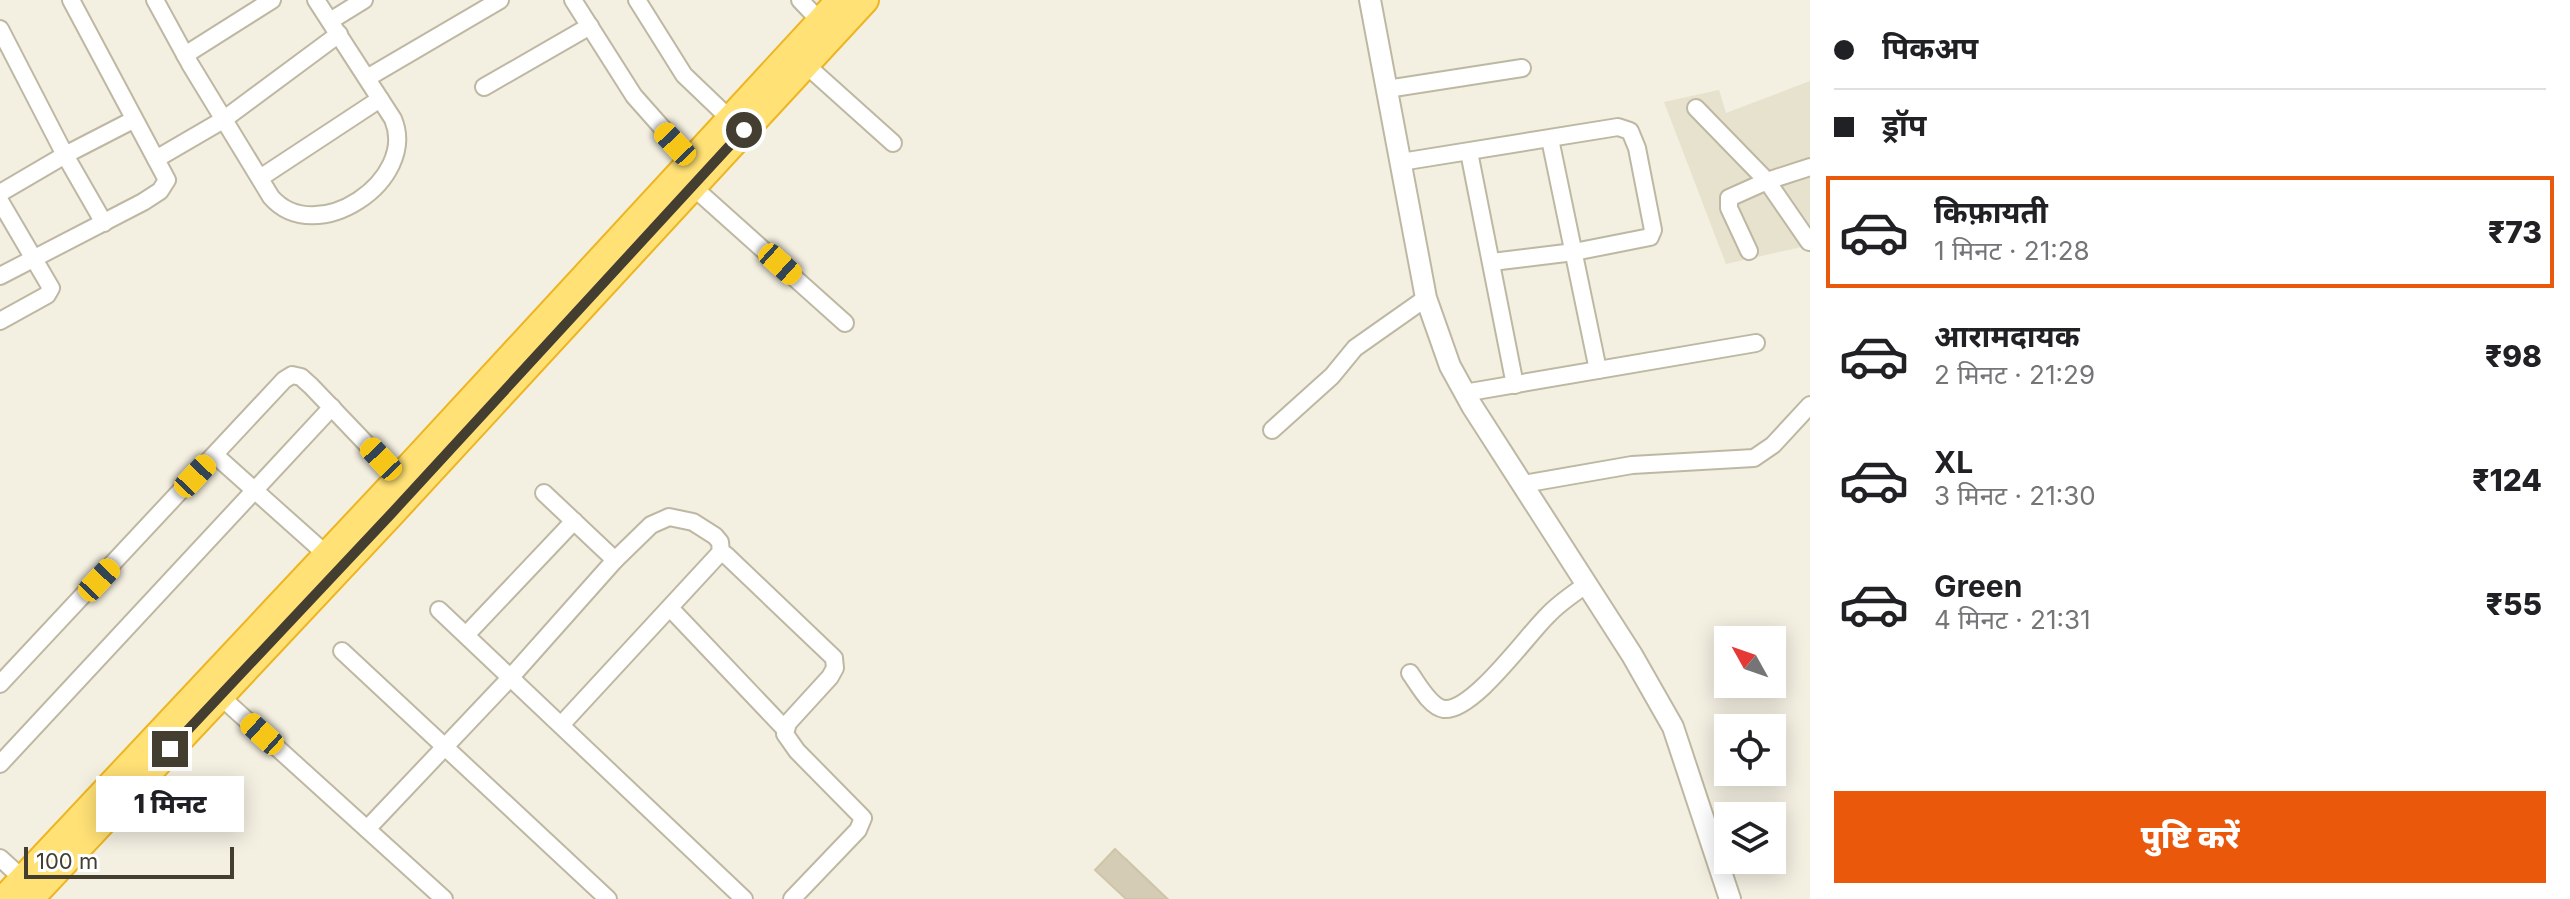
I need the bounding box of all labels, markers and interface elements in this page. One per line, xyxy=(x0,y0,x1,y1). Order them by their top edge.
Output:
text: पिकअप xyxy=(1882,30,1978,66)
text: ड्रॉप xyxy=(1882,107,1926,143)
route start xyxy=(726,112,762,148)
car xyxy=(650,118,700,170)
text: किफ़ायती xyxy=(1934,194,2048,230)
icon: car xyxy=(1838,196,1910,268)
text: ₹73 xyxy=(2488,214,2542,250)
text: 1 मिनट · 21:28 xyxy=(1934,235,2090,266)
car xyxy=(754,239,806,289)
text: आरामदायक xyxy=(1934,318,2080,354)
icon: car xyxy=(1838,320,1910,392)
text: ₹98 xyxy=(2485,338,2542,374)
text: 2 मिनट · 21:29 xyxy=(1934,359,2095,390)
car xyxy=(356,433,406,485)
icon: car xyxy=(1838,444,1910,516)
text: XL xyxy=(1934,444,1973,480)
car xyxy=(170,450,220,502)
text: ₹124 xyxy=(2472,462,2542,498)
text: 3 मिनट · 21:30 xyxy=(1934,480,2096,511)
car xyxy=(74,554,124,606)
icon: car xyxy=(1838,568,1910,640)
text: Green xyxy=(1934,568,2022,604)
text: ₹55 xyxy=(2485,586,2542,622)
text: 4 मिनट · 21:31 xyxy=(1934,604,2091,635)
north arrow xyxy=(1714,626,1786,698)
map controls xyxy=(1714,626,1786,874)
car xyxy=(236,709,288,759)
button: locate xyxy=(1714,714,1786,786)
route end xyxy=(152,731,188,767)
callout: 1 मिनट xyxy=(96,777,244,833)
text: 1 मिनट xyxy=(133,788,207,819)
button: पुष्टि करें xyxy=(1834,791,2546,883)
button: layers xyxy=(1714,802,1786,874)
scale bar xyxy=(24,843,234,879)
text: 100 m xyxy=(36,848,98,874)

